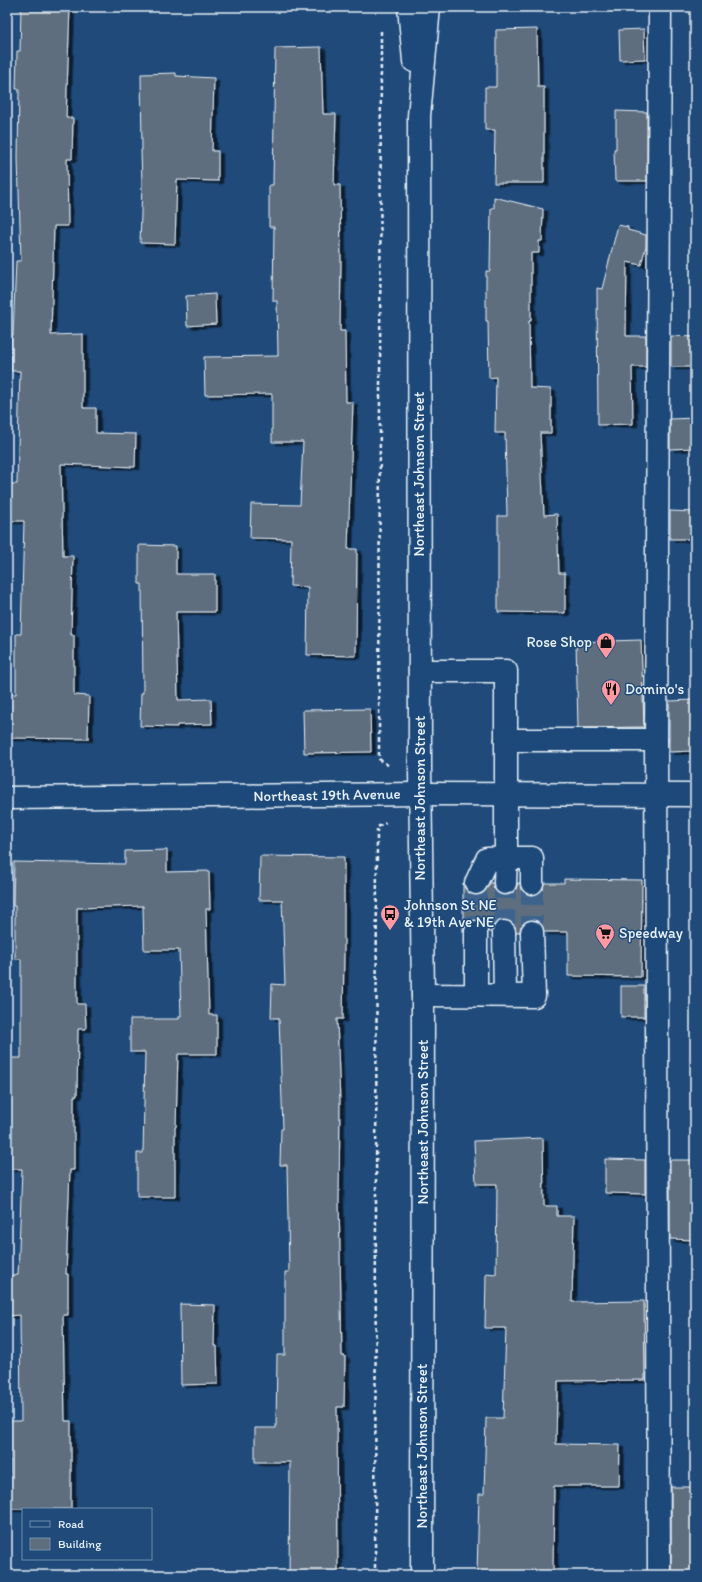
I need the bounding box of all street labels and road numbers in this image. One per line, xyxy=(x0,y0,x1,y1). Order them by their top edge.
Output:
street label: Northeast Johnson Street xyxy=(410,391,428,557)
street label: Northeast Johnson Street xyxy=(411,715,429,881)
street label: Northeast 19th Avenue xyxy=(253,785,401,805)
street label: Northeast Johnson Street xyxy=(414,1039,432,1205)
street label: Northeast Johnson Street xyxy=(413,1363,431,1529)

